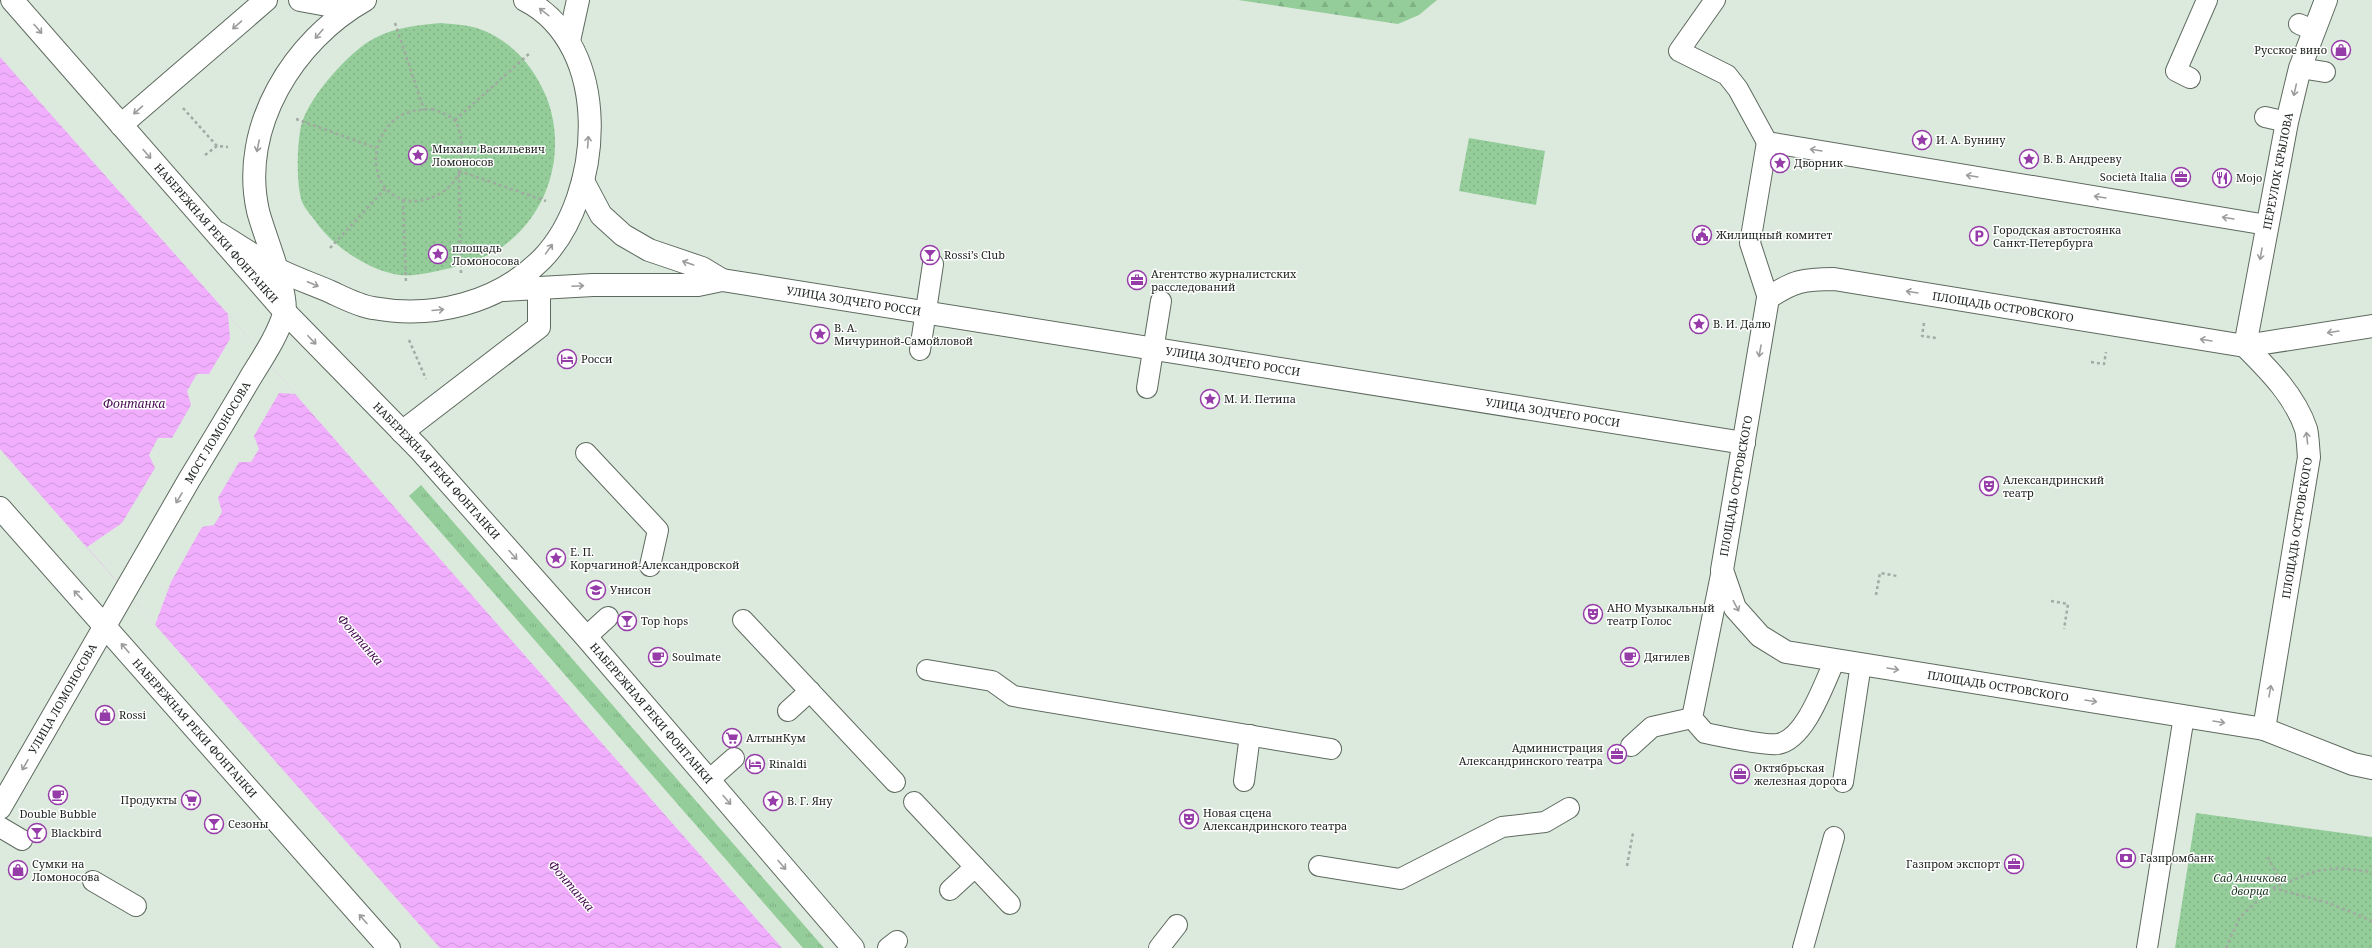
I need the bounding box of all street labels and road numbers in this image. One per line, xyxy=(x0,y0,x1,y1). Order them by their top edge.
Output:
street label: ПЕРЕУЛОК КРЫЛОВА xyxy=(2259,111,2296,231)
street label: НАБЕРЕЖНАЯ РЕКИ ФОНТАНКИ xyxy=(151,160,282,306)
street label: УЛИЦА ЗОДЧЕГО РОССИ xyxy=(785,282,922,319)
street label: ПЛОЩАДЬ ОСТРОВСКОГО xyxy=(1931,288,2075,325)
street label: УЛИЦА ЗОДЧЕГО РОССИ xyxy=(1165,343,1301,379)
street label: МОСТ ЛОМОНОСОВА xyxy=(181,378,254,486)
street label: УЛИЦА ЗОДЧЕГО РОССИ xyxy=(1485,394,1621,430)
street label: НАБЕРЕЖНАЯ РЕКИ ФОНТАНКИ xyxy=(370,399,504,542)
street label: ПЛОЩАДЬ ОСТРОВСКОГО xyxy=(1716,414,1755,558)
street label: ПЛОЩАДЬ ОСТРОВСКОГО xyxy=(2278,456,2315,600)
street label: НАБЕРЕЖНАЯ РЕКИ ФОНТАНКИ xyxy=(587,639,716,786)
street label: УЛИЦА ЛОМОНОСОВА xyxy=(25,640,100,757)
street label: НАБЕРЕЖНАЯ РЕКИ ФОНТАНКИ xyxy=(130,655,261,801)
street label: ПЛОЩАДЬ ОСТРОВСКОГО xyxy=(1926,667,2070,704)

